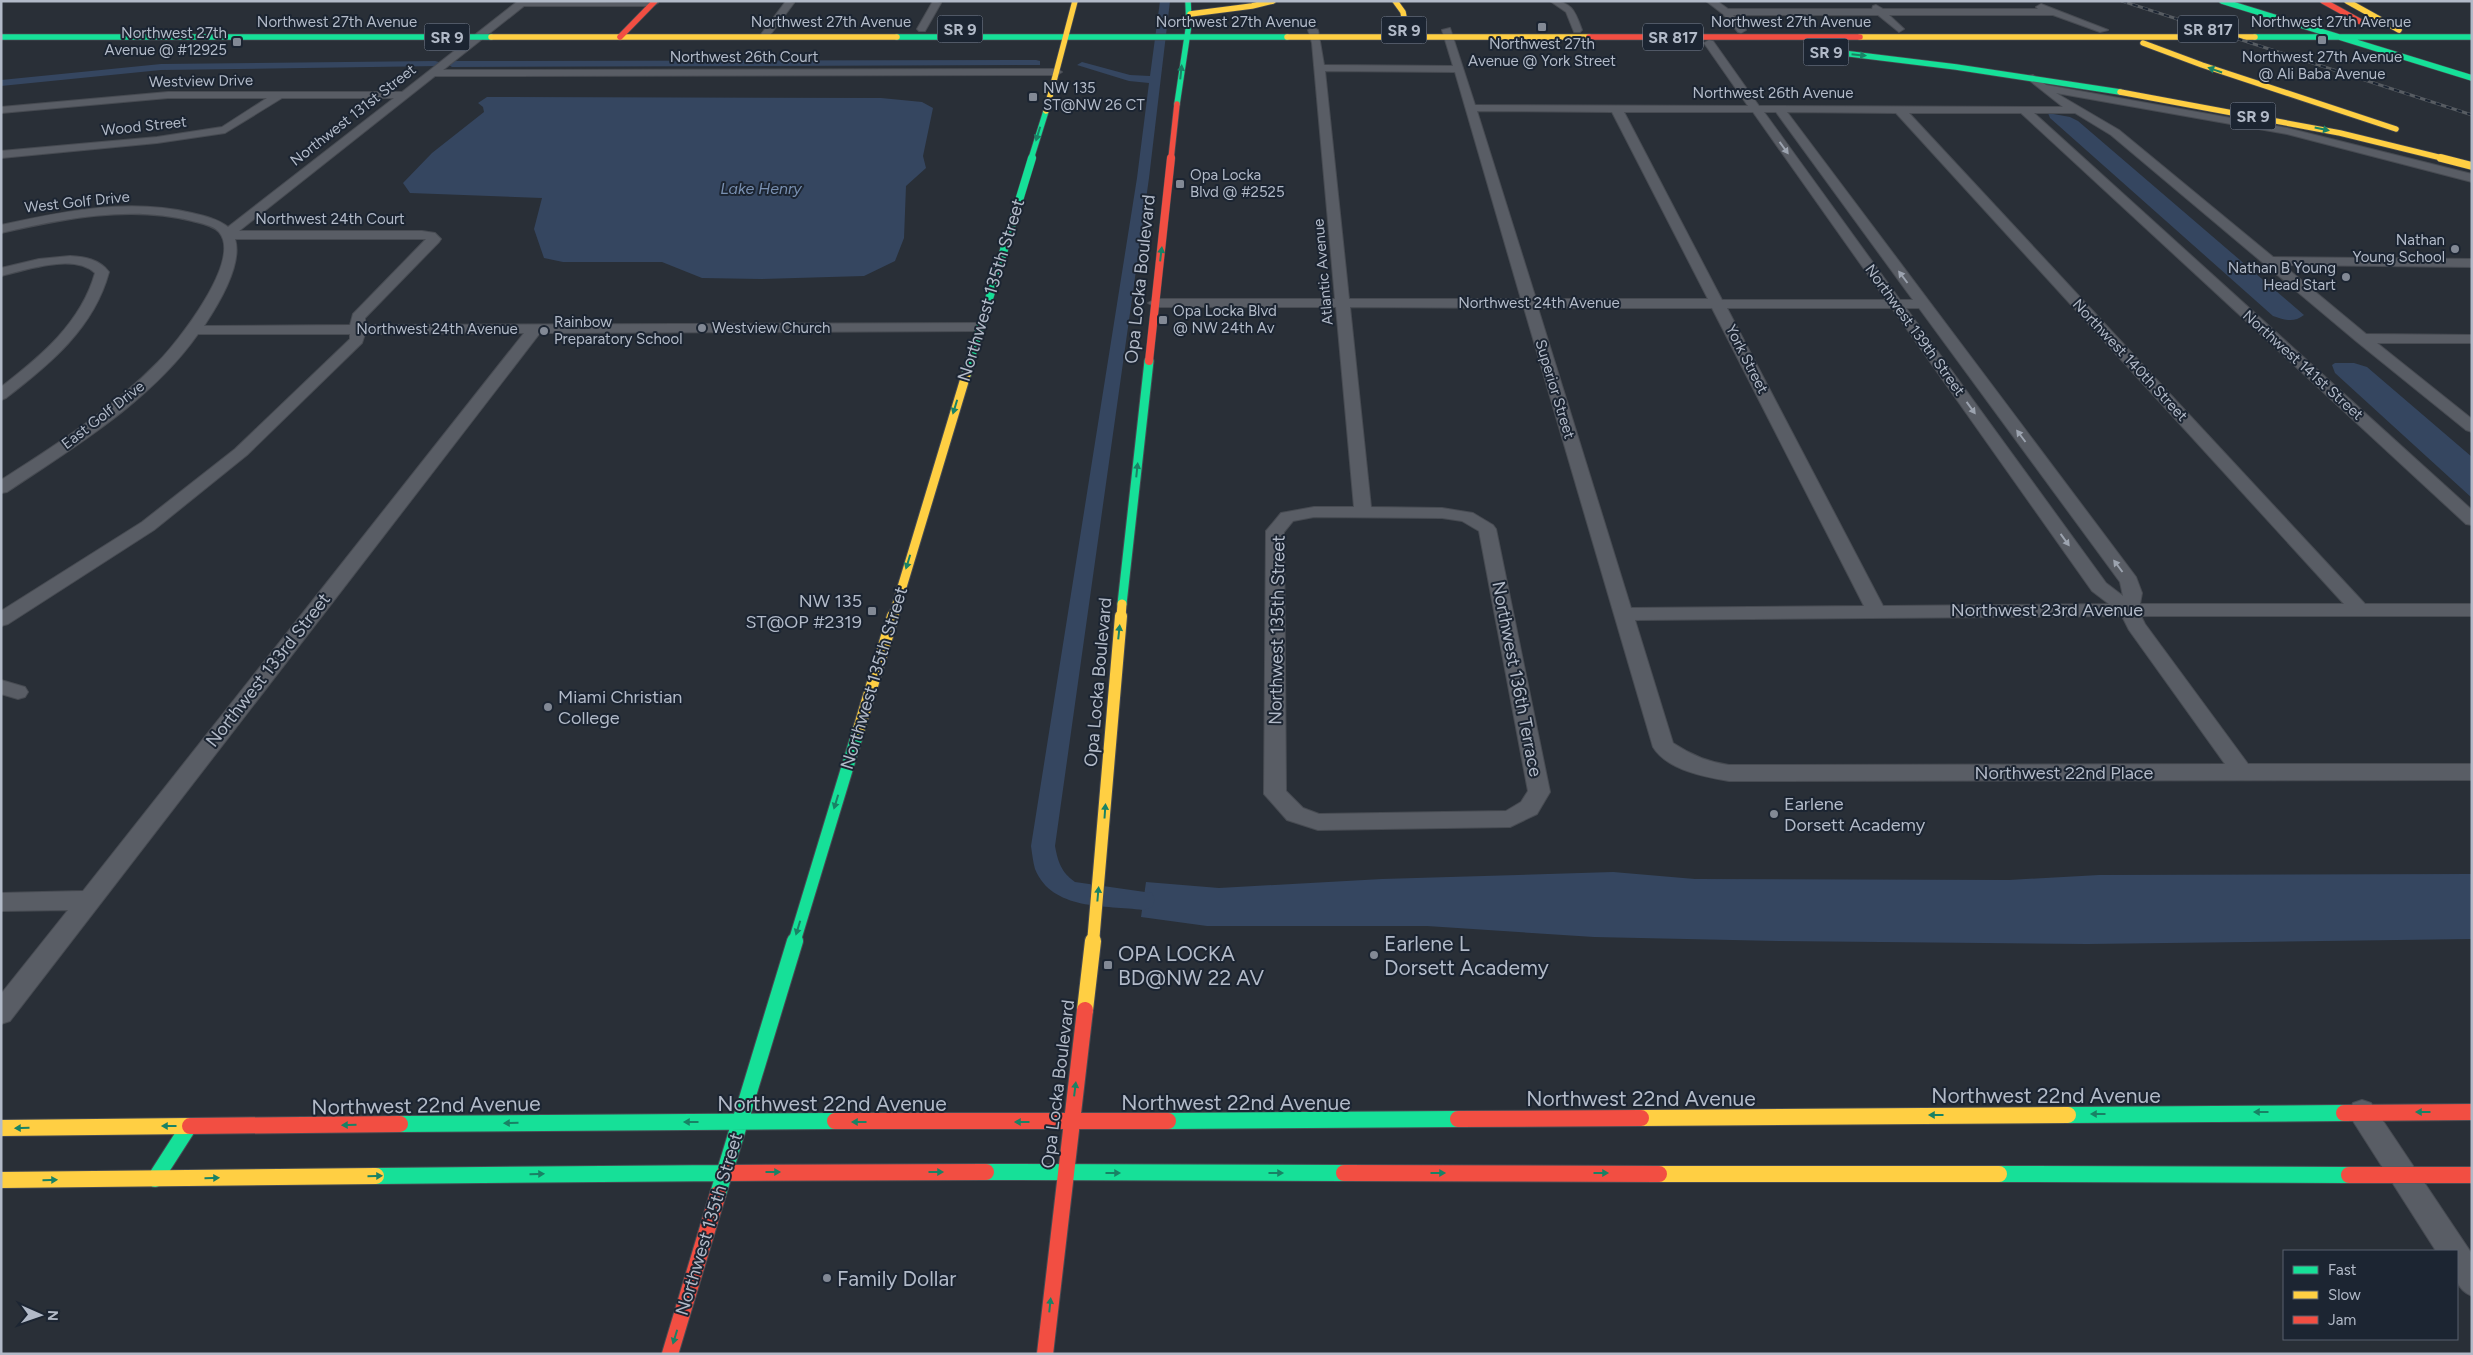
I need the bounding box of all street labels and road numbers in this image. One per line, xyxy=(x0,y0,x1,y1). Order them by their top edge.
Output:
street label: Northwest 27th Avenue xyxy=(257,13,417,31)
street label: Northwest 27th Avenue xyxy=(751,13,911,31)
street label: Northwest 27th Avenue xyxy=(1156,13,1316,31)
street label: Northwest 27th Avenue xyxy=(1711,13,1871,31)
street label: Northwest 27th Avenue xyxy=(2251,13,2411,31)
road number: SR 9 xyxy=(938,15,982,42)
road number: SR 817 xyxy=(2178,15,2238,42)
road number: SR 9 xyxy=(1382,16,1426,44)
road number: SR 9 xyxy=(424,24,470,51)
road number: SR 817 xyxy=(1643,24,1703,51)
road number: SR 9 xyxy=(1804,38,1848,66)
street label: Northwest 26th Court xyxy=(670,48,819,66)
street label: Northwest 131st Street xyxy=(287,60,420,170)
street label: Westview Drive xyxy=(149,71,253,91)
street label: Northwest 26th Avenue xyxy=(1693,84,1853,102)
road number: SR 9 xyxy=(2230,102,2276,130)
street label: Wood Street xyxy=(100,113,188,139)
street label: West Golf Drive xyxy=(24,188,130,216)
street label: Opa Locka Boulevard xyxy=(1120,193,1160,365)
street label: Northwest 135th Street xyxy=(953,196,1029,384)
street label: Northwest 24th Court xyxy=(255,210,405,228)
street label: Atlantic Avenue xyxy=(1309,218,1337,326)
street label: Northwest 139th Street xyxy=(1861,261,1969,399)
street label: Northwest 24th Avenue xyxy=(1458,294,1620,312)
street label: Northwest 140th Street xyxy=(2069,295,2191,425)
street label: Northwest 141st Street xyxy=(2239,306,2367,424)
street label: Northwest 24th Avenue xyxy=(356,320,518,338)
street label: York Street xyxy=(1722,322,1772,397)
street label: Superior Street xyxy=(1531,337,1579,441)
street label: East Golf Drive xyxy=(58,377,148,453)
street label: Northwest 135th Street xyxy=(1264,535,1290,725)
street label: Northwest 136th Terrace xyxy=(1487,579,1547,779)
street label: Northwest 135th Street xyxy=(836,584,912,772)
street label: Northwest 133rd Street xyxy=(201,589,335,751)
street label: Opa Locka Boulevard xyxy=(1080,596,1116,768)
street label: Northwest 23rd Avenue xyxy=(1951,599,2143,621)
street label: Northwest 22nd Place xyxy=(1975,762,2154,784)
street label: Opa Locka Boulevard xyxy=(1037,998,1079,1170)
street label: Northwest 22nd Avenue xyxy=(1931,1083,2161,1108)
street label: Northwest 22nd Avenue xyxy=(1526,1086,1756,1111)
street label: Northwest 22nd Avenue xyxy=(1121,1090,1351,1115)
street label: Northwest 22nd Avenue xyxy=(311,1091,541,1119)
street label: Northwest 22nd Avenue xyxy=(717,1091,947,1116)
street label: Northwest 135th Street xyxy=(671,1130,747,1318)

